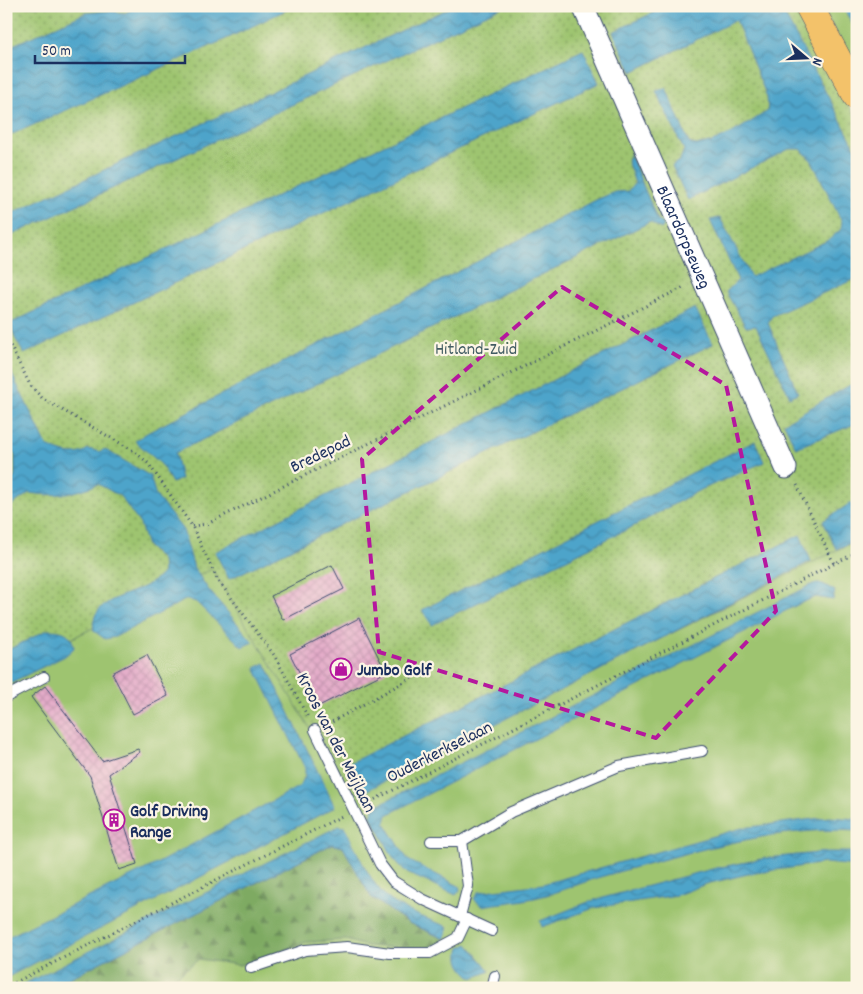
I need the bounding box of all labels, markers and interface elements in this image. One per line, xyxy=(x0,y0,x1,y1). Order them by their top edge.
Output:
scale bar xyxy=(35,32,185,64)
north arrow xyxy=(780,32,830,82)
text: 50 m xyxy=(42,41,71,63)
text: N xyxy=(806,55,827,68)
street label: Blaardorpseweg xyxy=(648,182,716,294)
park label: Hitland-Zuid xyxy=(435,338,517,363)
street label: Bredepad xyxy=(287,430,356,481)
shop icon: Jumbo Golf xyxy=(329,657,353,681)
place label: Jumbo Golf xyxy=(357,659,433,684)
street label: Kroos van der Meijlaan xyxy=(289,669,381,818)
street label: Ouderkerkselaan xyxy=(383,716,497,791)
place label: Golf Driving Range xyxy=(130,800,208,846)
building icon: Golf Driving Range xyxy=(102,808,126,832)

